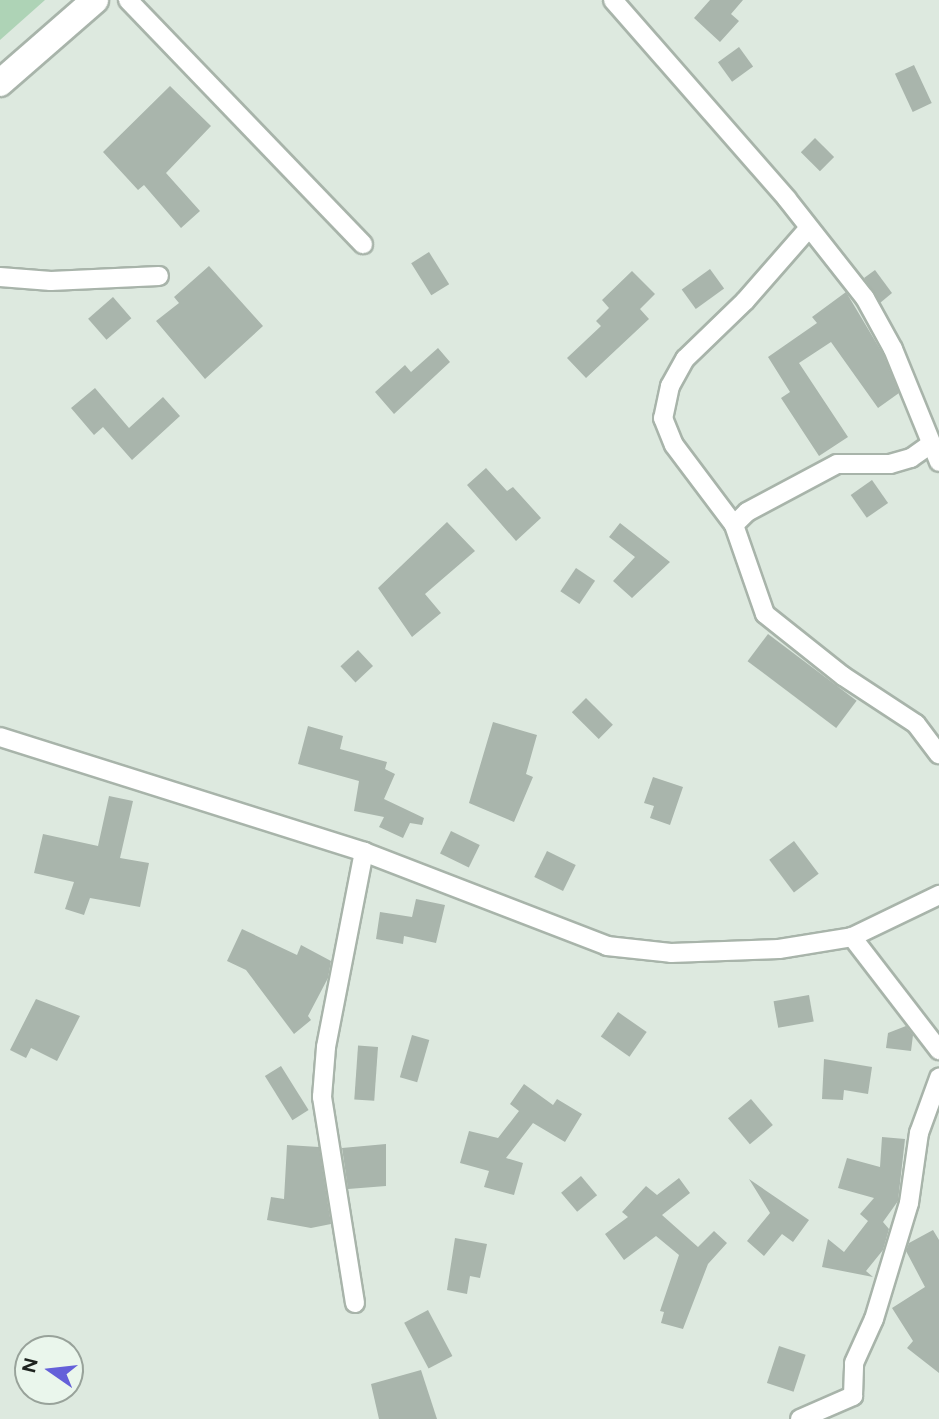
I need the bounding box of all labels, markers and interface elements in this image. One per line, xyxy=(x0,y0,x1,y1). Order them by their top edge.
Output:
north arrow xyxy=(14,1335,84,1405)
text: N xyxy=(17,1355,43,1375)

